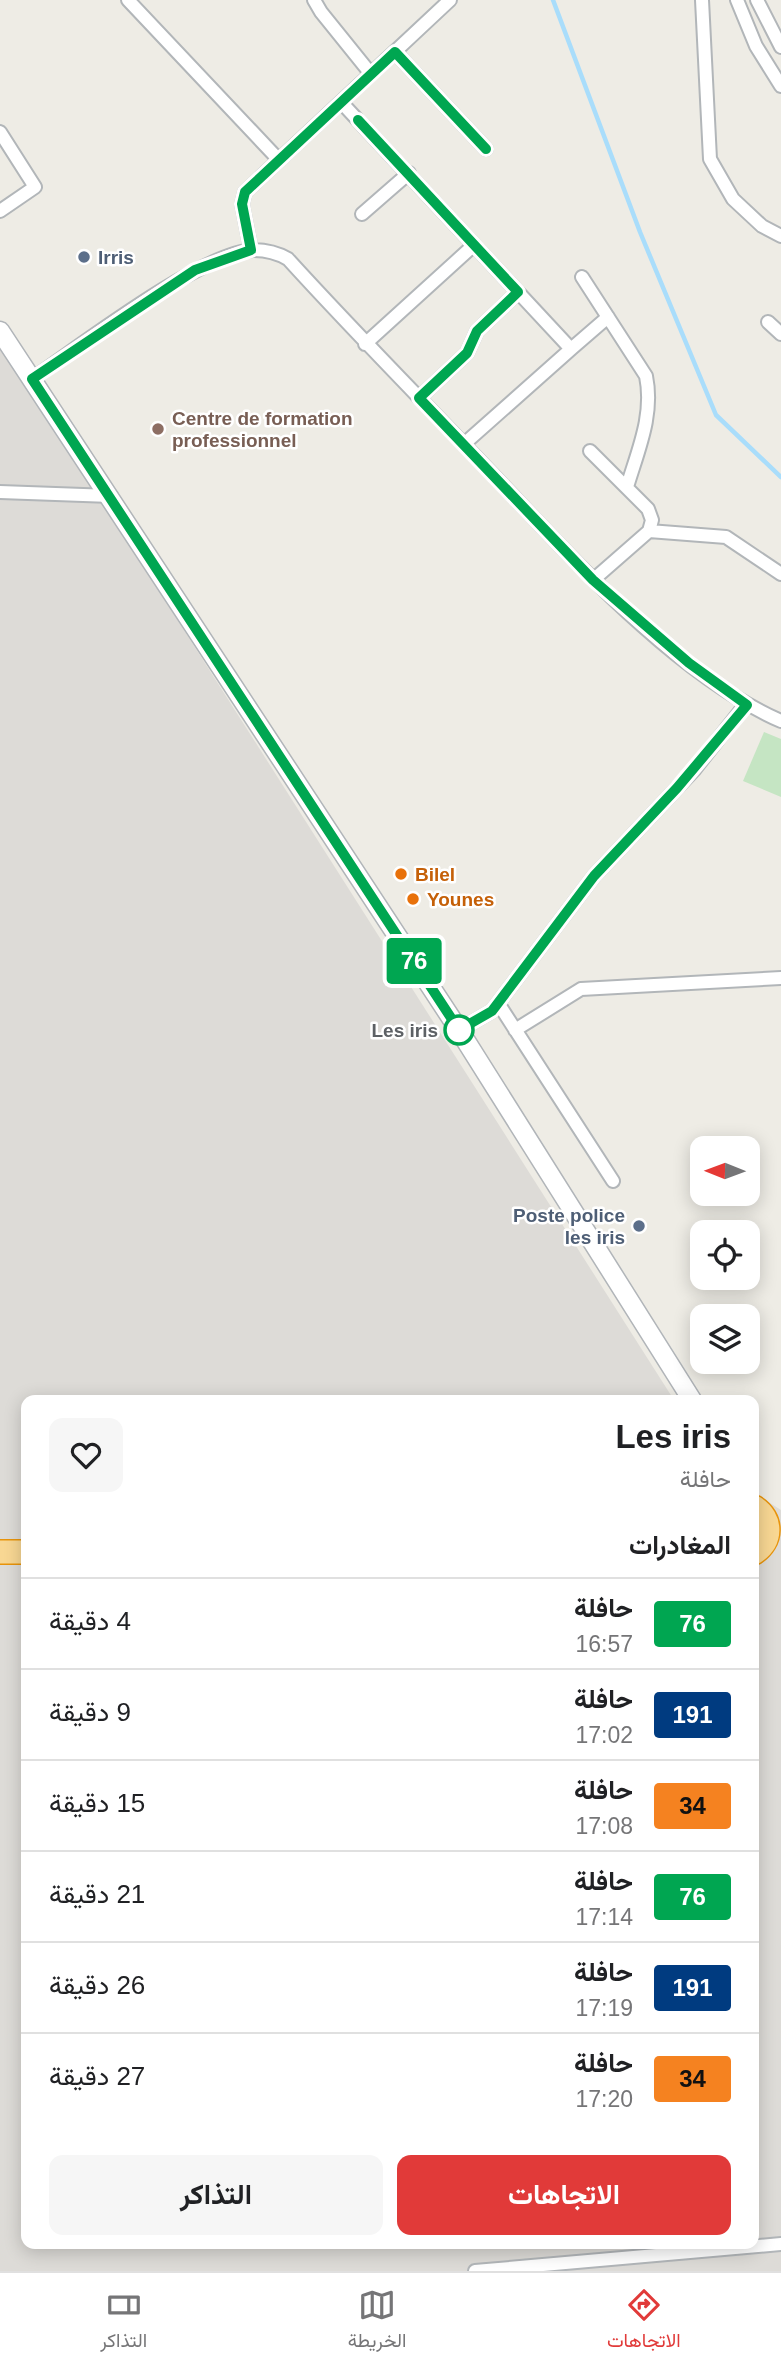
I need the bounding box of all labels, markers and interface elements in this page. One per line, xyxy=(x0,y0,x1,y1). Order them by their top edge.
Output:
place label: Irris xyxy=(98,247,134,268)
marker: Irris xyxy=(76,249,92,265)
place label: Centre de formation professionnel xyxy=(172,408,353,451)
marker: Centre de formation professionnel xyxy=(150,421,166,437)
place label: Bilel xyxy=(415,864,455,885)
marker: Bilel xyxy=(393,866,409,882)
place label: Younes xyxy=(427,889,494,910)
marker: Younes xyxy=(405,891,421,907)
line badge: 76 xyxy=(382,938,446,984)
text: 76 xyxy=(401,947,427,974)
marker: Les iris xyxy=(444,1015,474,1045)
place label: Les iris xyxy=(371,1020,438,1041)
north arrow xyxy=(690,1136,760,1206)
map controls xyxy=(690,1136,760,1374)
place label: Poste police les iris xyxy=(513,1205,625,1248)
marker: Poste police les iris xyxy=(631,1218,647,1234)
button: locate xyxy=(690,1220,760,1290)
button: layers xyxy=(690,1304,760,1374)
button: heart xyxy=(49,1418,123,1492)
text: Les iris xyxy=(615,1418,731,1455)
text: حافلة xyxy=(680,1466,731,1492)
text: المغادرات xyxy=(629,1530,731,1560)
text: حافلة xyxy=(574,1593,633,1623)
text: 4 دقيقة xyxy=(49,1606,131,1636)
text: 76 xyxy=(679,1610,706,1637)
text: 16:57 xyxy=(575,1631,633,1657)
text: حافلة xyxy=(574,1684,633,1714)
text: 9 دقيقة xyxy=(49,1697,131,1727)
text: 191 xyxy=(672,1701,713,1728)
text: 17:02 xyxy=(575,1722,633,1748)
text: حافلة xyxy=(574,1775,633,1805)
text: 15 دقيقة xyxy=(49,1788,145,1818)
text: 34 xyxy=(679,1792,706,1819)
text: 17:08 xyxy=(575,1813,633,1839)
text: حافلة xyxy=(574,1866,633,1896)
text: 21 دقيقة xyxy=(49,1879,145,1909)
text: 76 xyxy=(679,1883,706,1910)
text: 17:14 xyxy=(575,1904,633,1930)
text: حافلة xyxy=(574,1957,633,1987)
text: 26 دقيقة xyxy=(49,1970,145,2000)
text: 191 xyxy=(672,1974,713,2001)
text: 17:19 xyxy=(575,1995,633,2021)
text: حافلة xyxy=(574,2048,633,2078)
text: 27 دقيقة xyxy=(49,2061,145,2091)
text: 34 xyxy=(679,2065,706,2092)
text: 17:20 xyxy=(575,2086,633,2112)
button: التذاكر xyxy=(49,2155,383,2235)
button: الاتجاهات xyxy=(397,2155,731,2235)
tab: التذاكر xyxy=(100,2286,147,2357)
tab: الخريطة xyxy=(348,2286,407,2357)
tab: الاتجاهات xyxy=(607,2286,681,2357)

